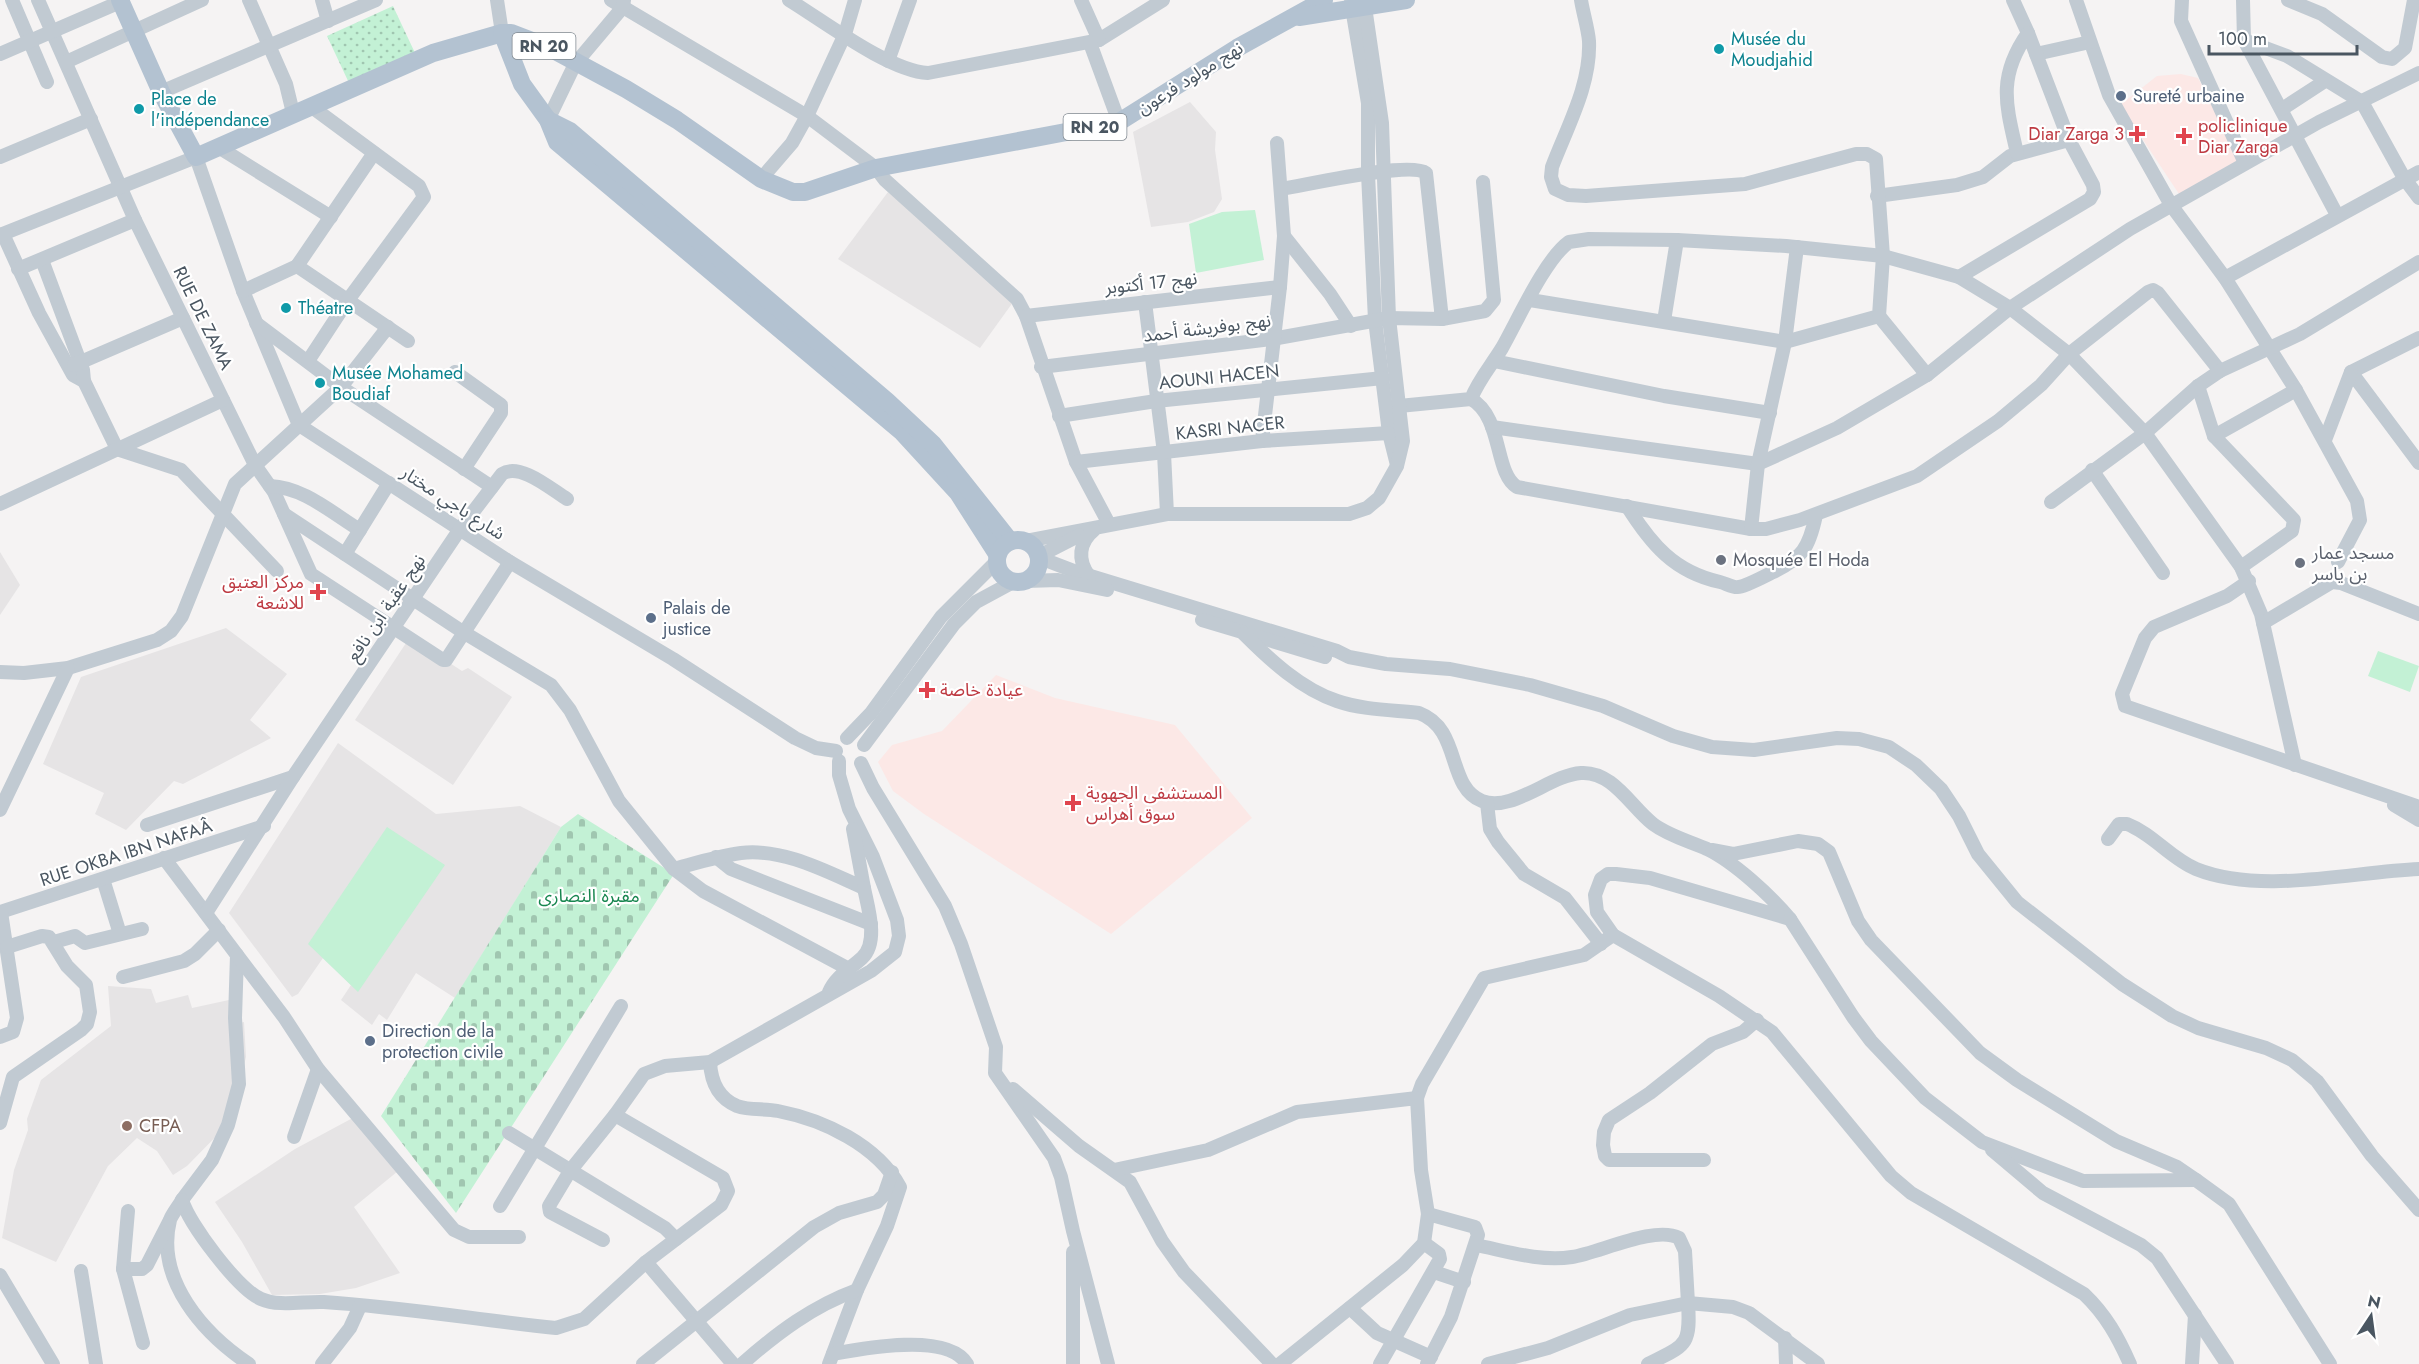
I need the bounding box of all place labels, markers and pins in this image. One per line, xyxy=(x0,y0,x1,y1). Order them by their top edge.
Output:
place label: Musée du Moudjahid xyxy=(1731,26,1813,73)
marker: Musée du Moudjahid xyxy=(1712,42,1726,56)
place label: Sureté urbaine xyxy=(2133,83,2244,109)
place label: Place de l'indépendance xyxy=(151,86,269,133)
marker: Sureté urbaine xyxy=(2114,89,2128,103)
marker: Place de l'indépendance xyxy=(132,102,146,116)
place label: policlinique Diar Zarga xyxy=(2198,113,2287,160)
place label: Diar Zarga 3 xyxy=(2028,121,2124,147)
marker: Diar Zarga 3 xyxy=(2128,125,2146,143)
marker: policlinique Diar Zarga xyxy=(2175,127,2193,145)
place label: Théatre xyxy=(298,295,353,321)
marker: Théatre xyxy=(279,301,293,315)
place label: Musée Mohamed Boudiaf xyxy=(332,360,463,407)
marker: Musée Mohamed Boudiaf xyxy=(313,376,327,390)
place label: مسجد عمار بن ياسر xyxy=(2311,540,2395,587)
place label: Mosquée El Hoda xyxy=(1733,547,1869,573)
marker: Mosquée El Hoda xyxy=(1714,553,1728,567)
marker: مسجد عمار بن ياسر xyxy=(2293,556,2307,570)
place label: مركز العتيق للاشعة xyxy=(222,569,304,616)
marker: مركز العتيق للاشعة xyxy=(309,583,327,601)
place label: Palais de justice xyxy=(661,595,731,642)
marker: Palais de justice xyxy=(644,611,658,625)
place label: عيادة خاصة xyxy=(940,677,1023,703)
marker: عيادة خاصة xyxy=(918,681,936,699)
place label: المستشفى الجهوية سوق أهراس xyxy=(1086,780,1222,827)
marker: المستشفى الجهوية سوق أهراس xyxy=(1064,794,1082,812)
place label: Direction de la protection civile xyxy=(382,1018,503,1065)
marker: Direction de la protection civile xyxy=(363,1034,377,1048)
place label: CFPA xyxy=(139,1113,181,1139)
marker: CFPA xyxy=(120,1119,134,1133)

